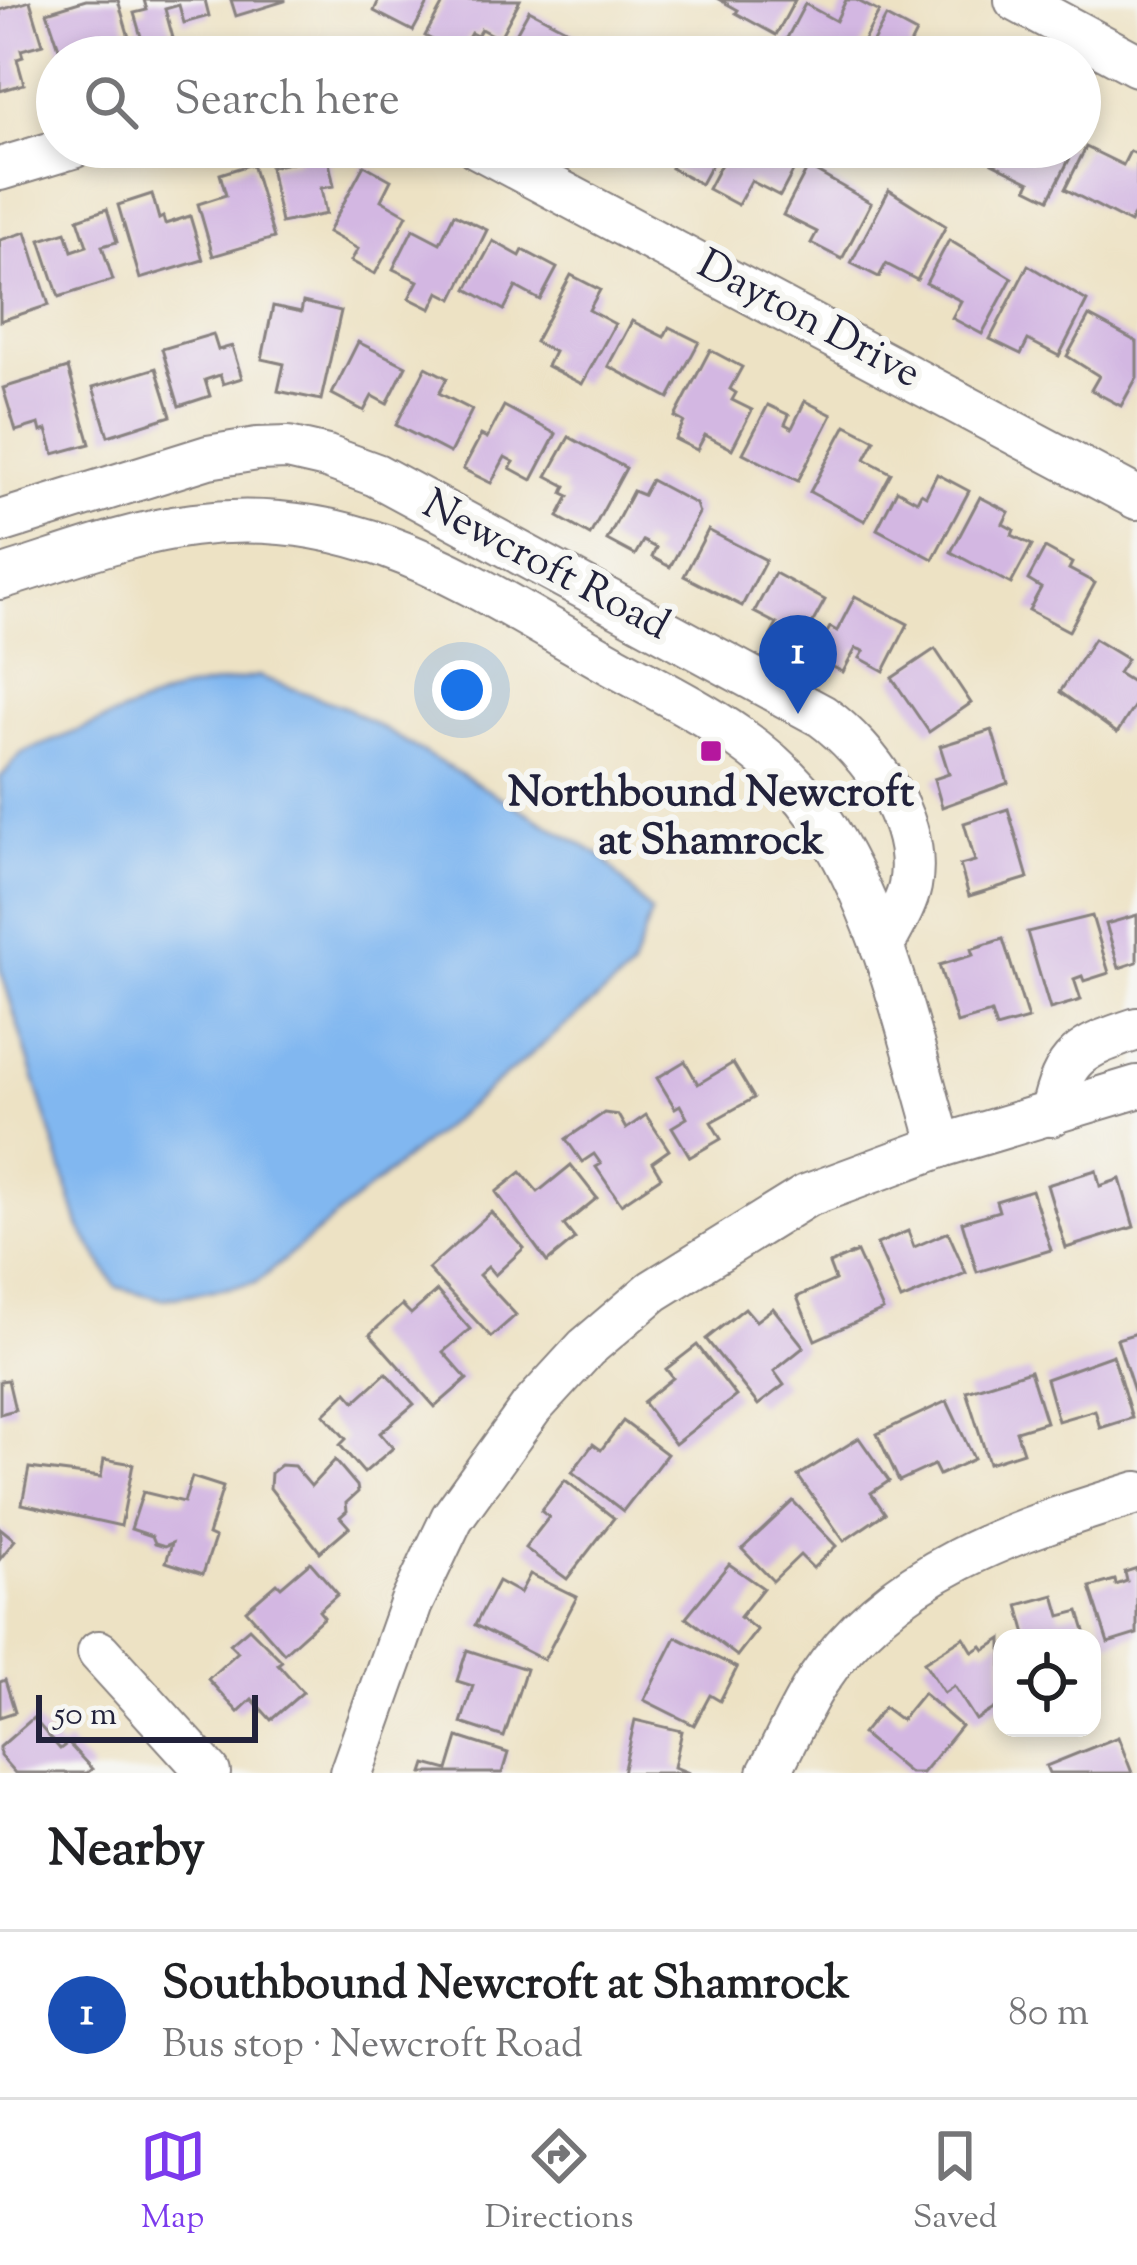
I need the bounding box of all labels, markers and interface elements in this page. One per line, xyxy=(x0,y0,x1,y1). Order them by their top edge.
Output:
search box xyxy=(36,36,1101,168)
icon: search xyxy=(78,69,144,135)
text: Search here xyxy=(174,70,400,135)
street label: Dayton Drive xyxy=(686,237,930,405)
street label: Newcroft Road xyxy=(411,477,679,657)
pin: 1 xyxy=(759,615,837,714)
your location xyxy=(432,660,492,720)
marker: Northbound Newcroft at Shamrock xyxy=(698,738,724,764)
place label: Northbound Newcroft at Shamrock xyxy=(508,765,915,873)
map controls xyxy=(993,1629,1101,1737)
button: locate xyxy=(993,1629,1101,1737)
scale bar xyxy=(36,1689,258,1742)
text: 50 m xyxy=(54,1692,117,1740)
text: Nearby xyxy=(48,1815,205,1888)
text: Southbound Newcroft at Shamrock xyxy=(162,1954,849,2019)
text: 1 xyxy=(80,1987,94,2043)
text: 80 m xyxy=(1008,1987,1089,2043)
text: Bus stop · Newcroft Road xyxy=(162,2019,583,2075)
tab: Map xyxy=(140,2123,206,2243)
tab: Directions xyxy=(485,2123,634,2243)
tab: Saved xyxy=(913,2123,997,2243)

